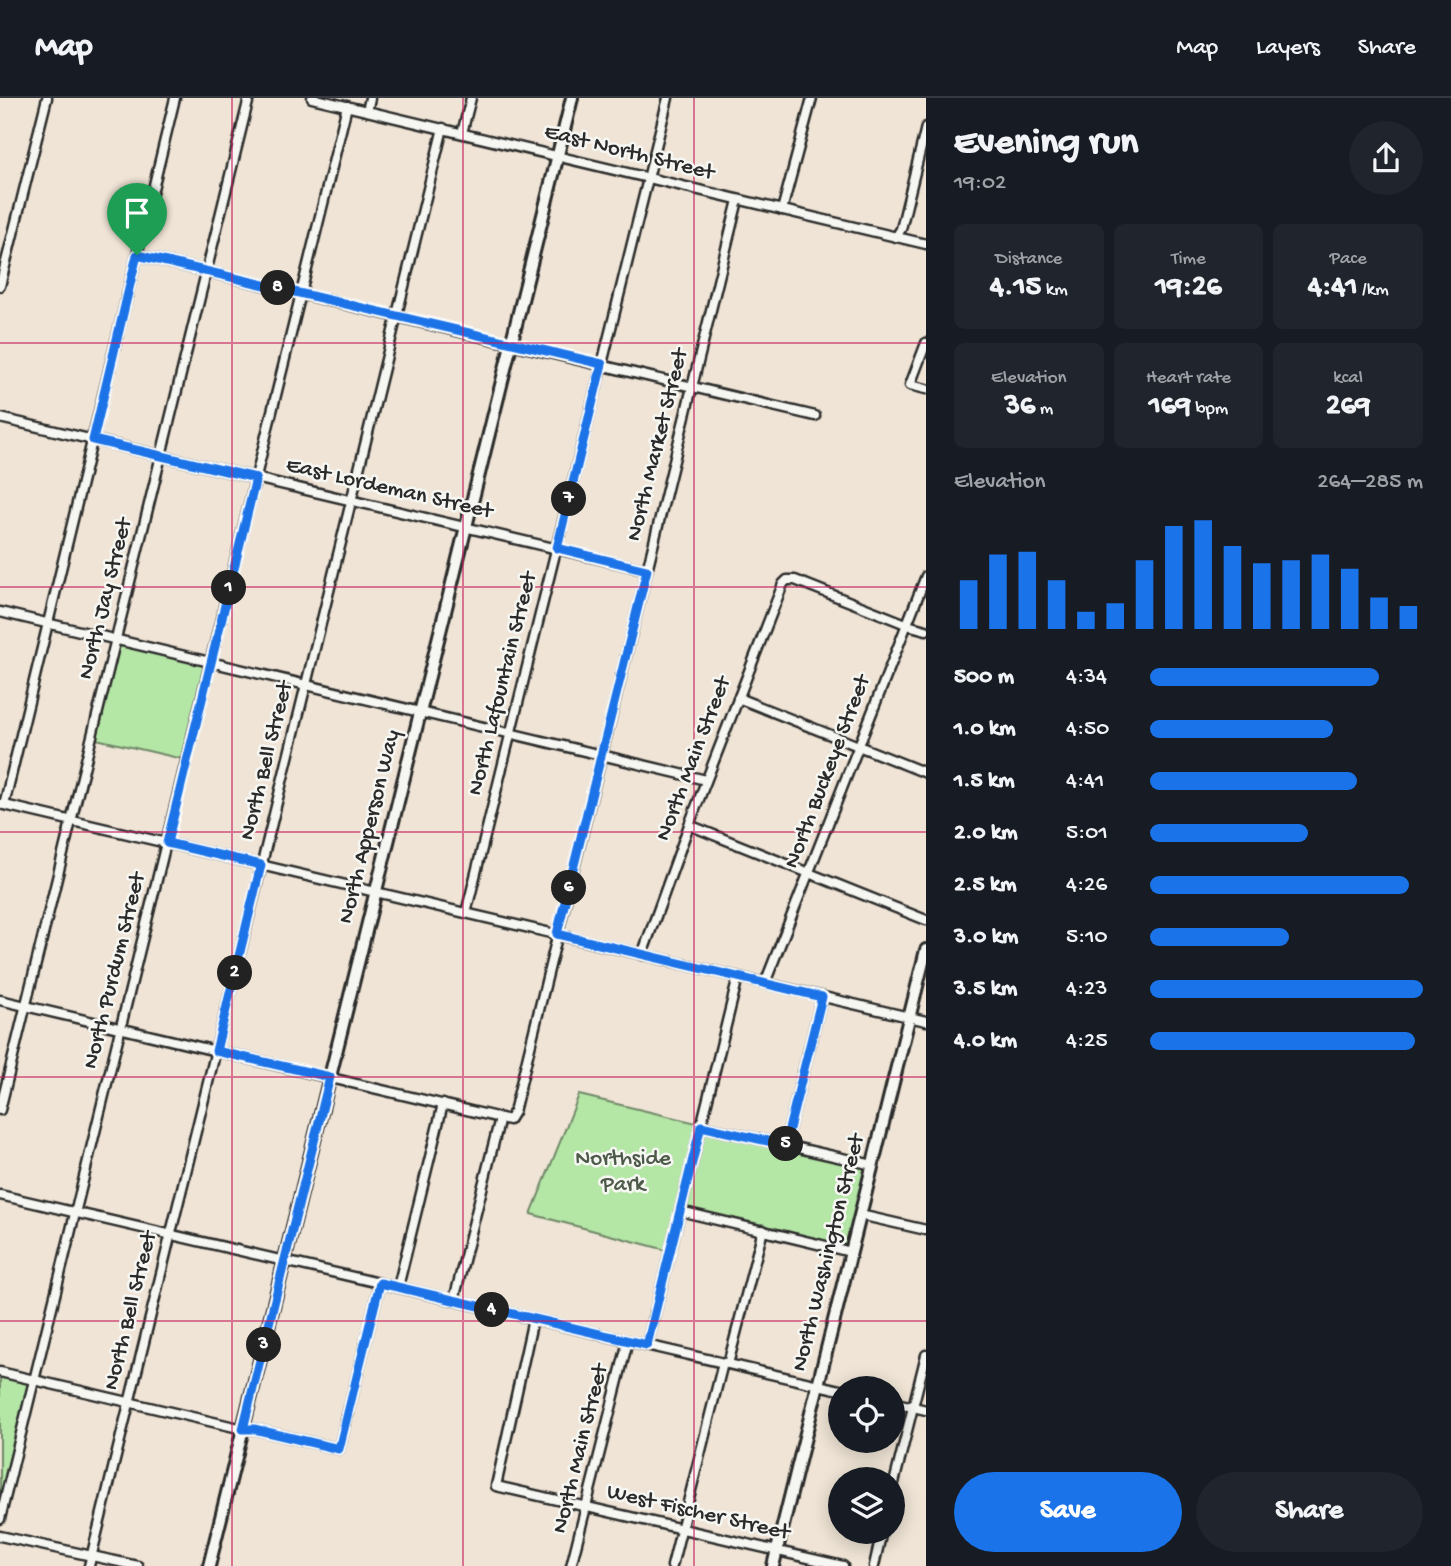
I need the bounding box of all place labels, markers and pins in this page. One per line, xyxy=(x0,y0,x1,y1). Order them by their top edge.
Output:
pin xyxy=(107,183,167,255)
pin: 8 xyxy=(260,270,296,306)
pin: 7 xyxy=(552,482,586,516)
pin: 1 xyxy=(212,570,246,606)
pin: 6 xyxy=(552,870,586,906)
pin: 2 xyxy=(218,956,252,990)
pin: 5 xyxy=(768,1126,804,1162)
pin: 4 xyxy=(475,1292,510,1328)
pin: 3 xyxy=(246,1328,282,1362)

